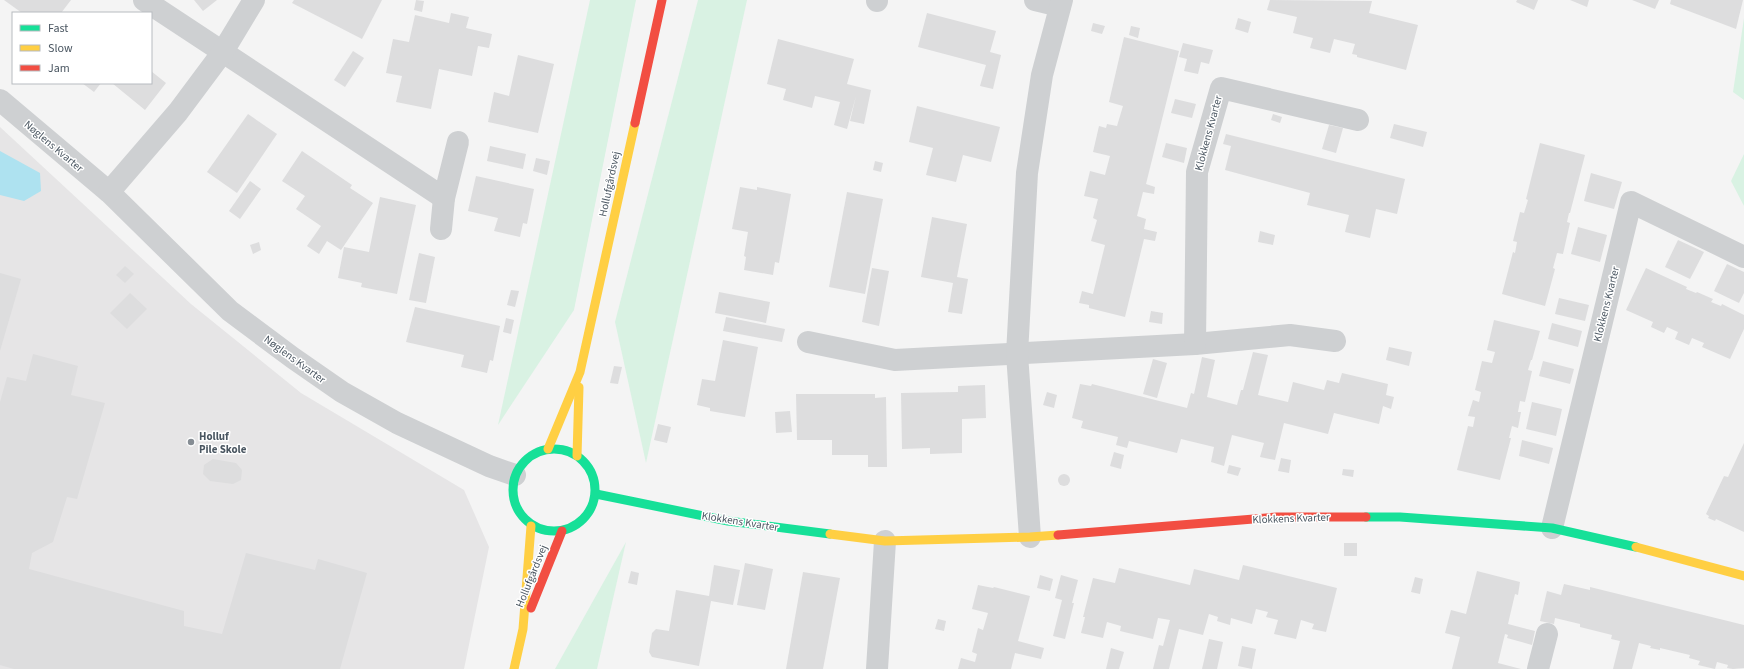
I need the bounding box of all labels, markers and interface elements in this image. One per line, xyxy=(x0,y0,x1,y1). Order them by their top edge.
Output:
legend xyxy=(12,12,152,84)
text: Fast xyxy=(48,20,68,37)
text: Slow xyxy=(48,40,73,57)
text: Jam xyxy=(48,60,70,77)
street label: Klokkens Kvarter xyxy=(1191,94,1226,172)
street label: Nøglens Kvarter xyxy=(21,117,87,176)
street label: Hollufgårdsvej xyxy=(595,150,624,218)
street label: Klokkens Kvarter xyxy=(1590,265,1623,343)
street label: Nøglens Kvarter xyxy=(261,332,329,387)
place label: Holluf Pile Skole xyxy=(199,429,247,457)
marker: Holluf Pile Skole xyxy=(186,437,196,447)
street label: Klokkens Kvarter xyxy=(701,508,779,535)
street label: Klokkens Kvarter xyxy=(1252,510,1330,527)
street label: Hollufgårdsvej xyxy=(512,543,551,610)

